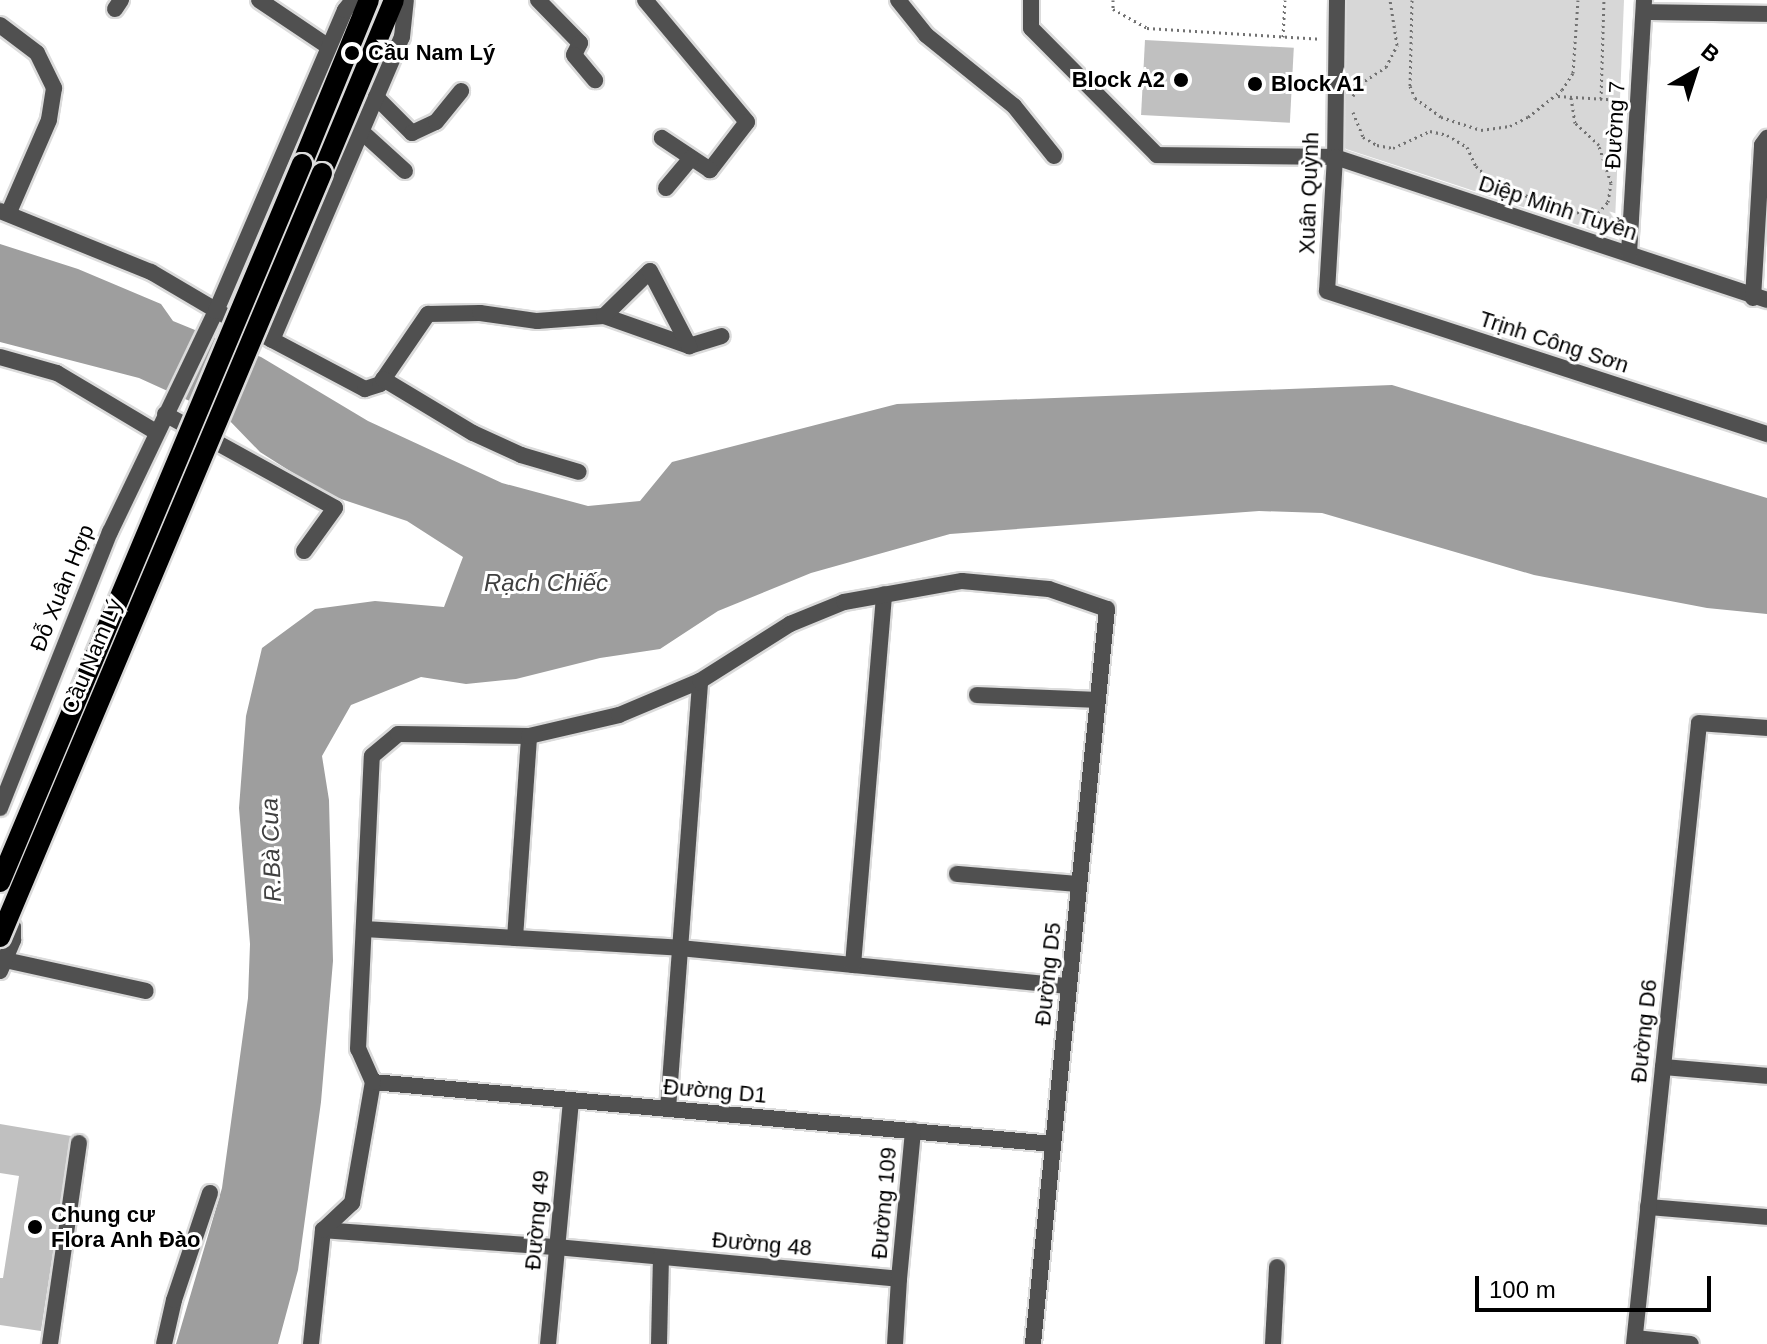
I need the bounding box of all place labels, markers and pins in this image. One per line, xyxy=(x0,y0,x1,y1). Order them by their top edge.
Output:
place label: Cầu Nam Lý xyxy=(368,40,495,66)
marker: Cầu Nam Lý xyxy=(343,44,361,62)
place label: Block A2 xyxy=(1071,67,1165,93)
marker: Block A2 xyxy=(1172,71,1190,89)
place label: Block A1 xyxy=(1271,71,1365,97)
marker: Block A1 xyxy=(1246,75,1264,93)
place label: Chung cư Flora Anh Đào xyxy=(51,1201,201,1252)
marker: Chung cư Flora Anh Đào xyxy=(26,1218,44,1236)

